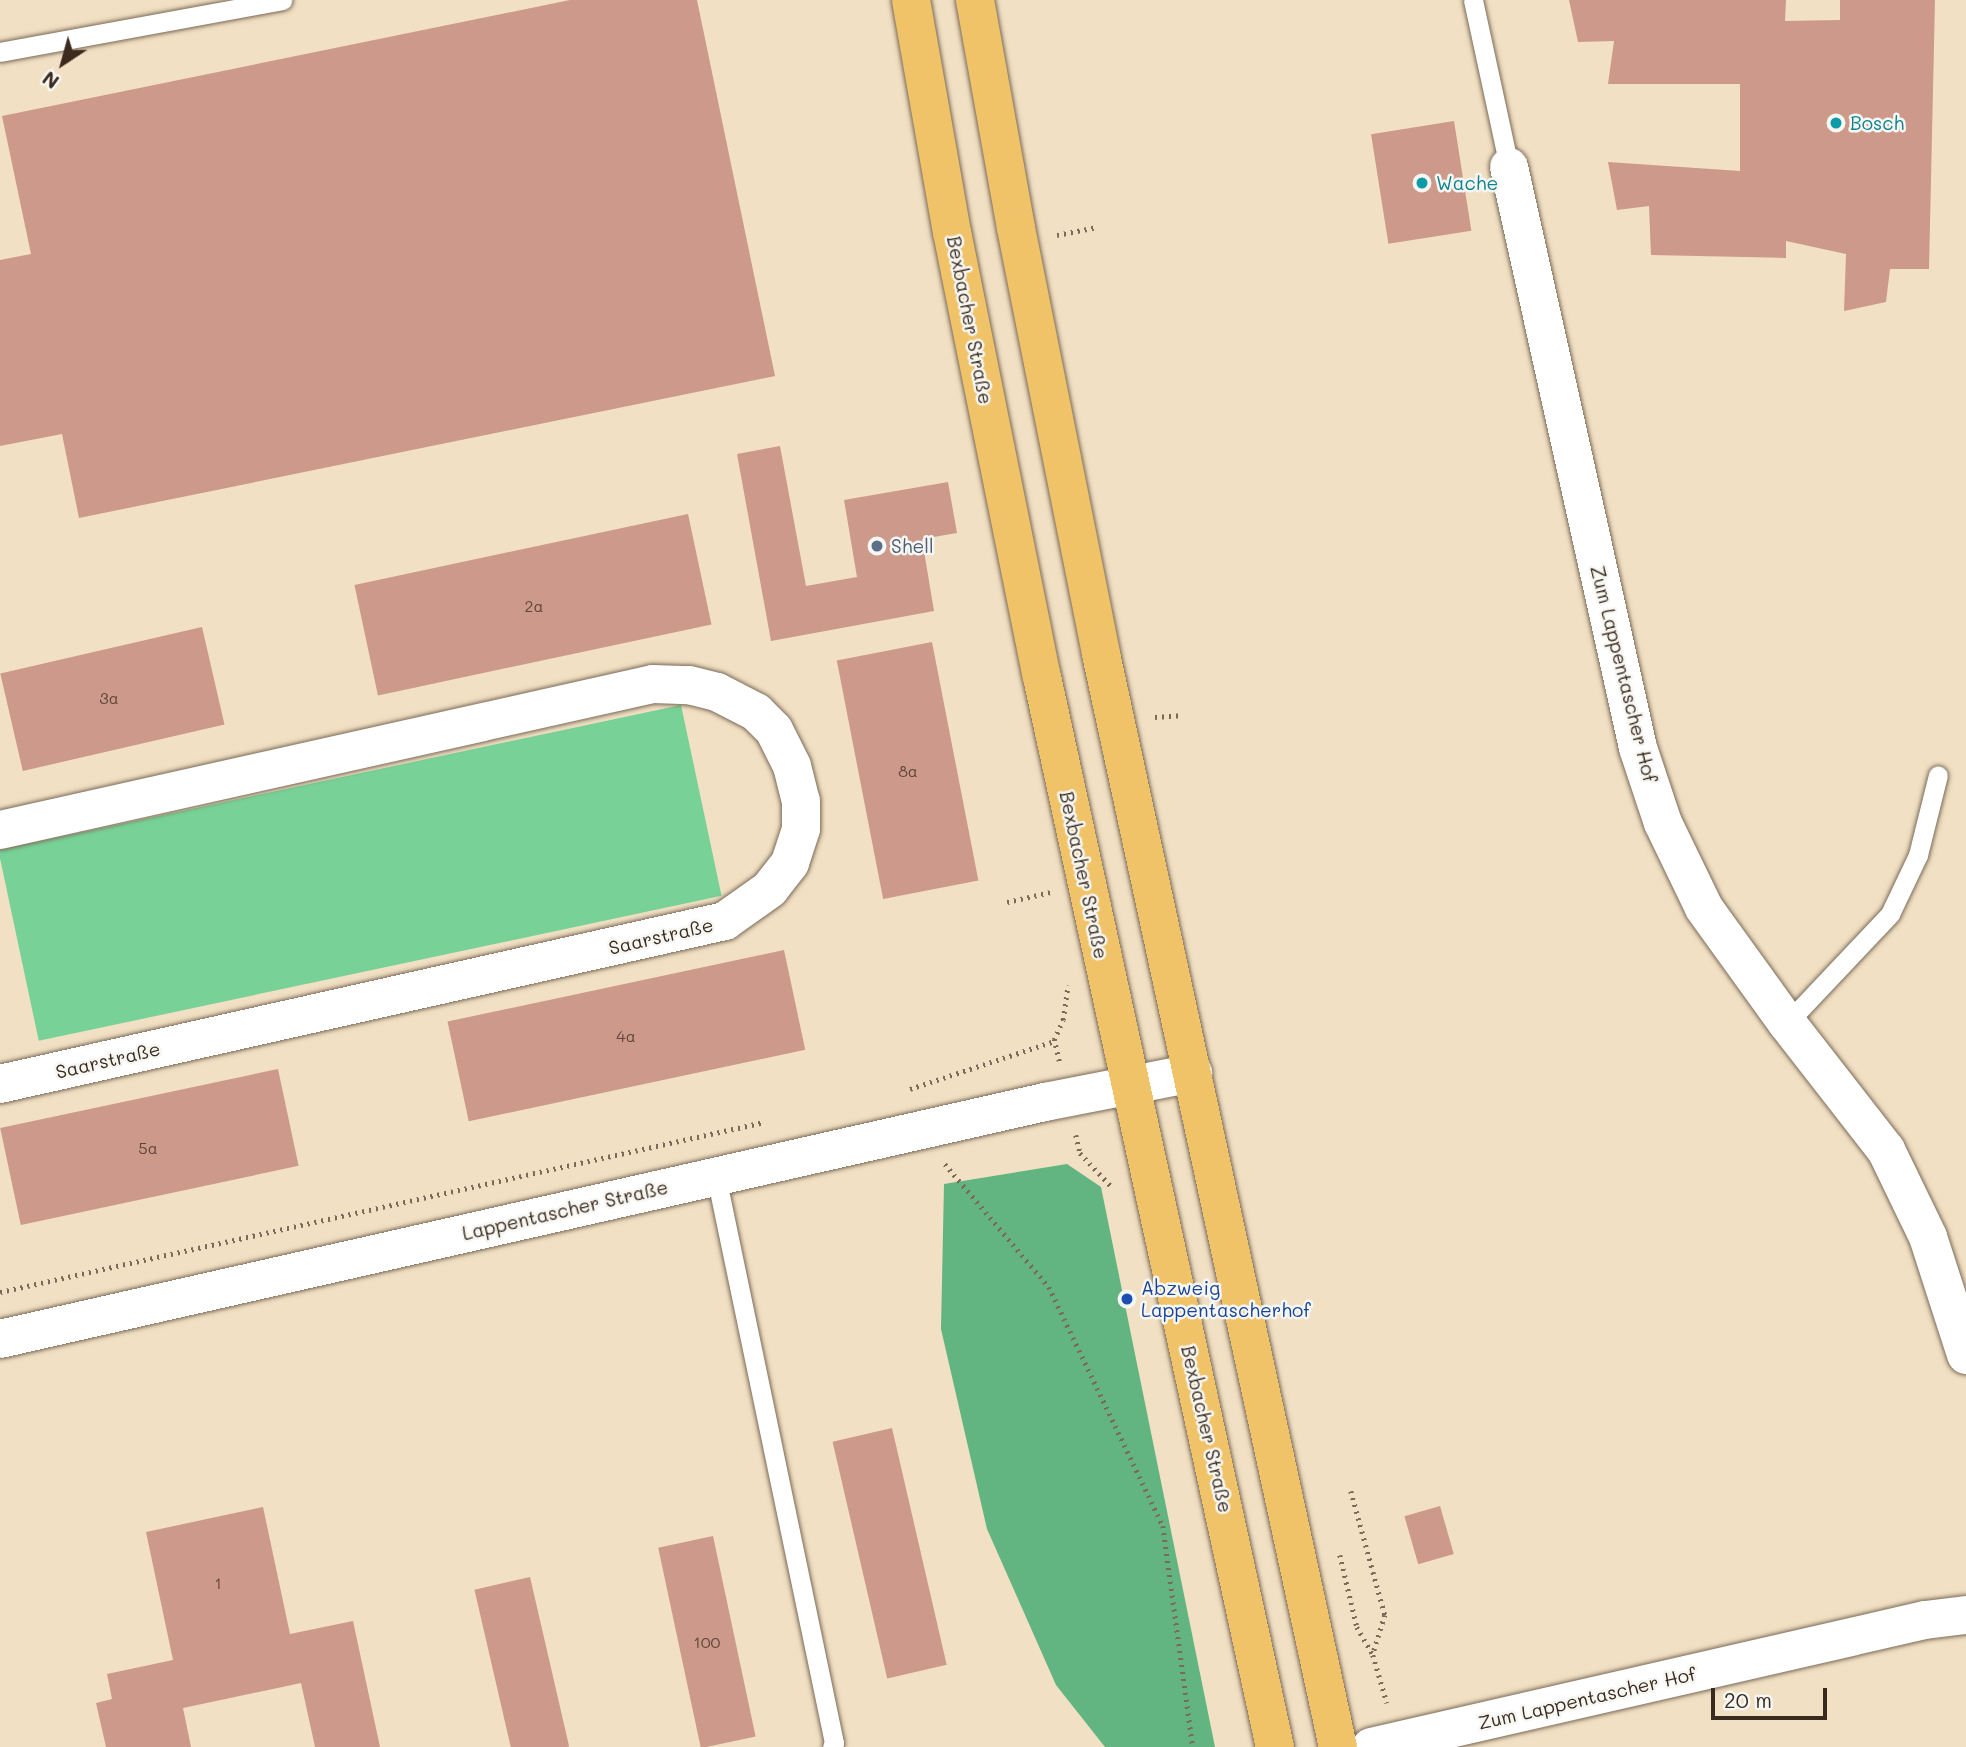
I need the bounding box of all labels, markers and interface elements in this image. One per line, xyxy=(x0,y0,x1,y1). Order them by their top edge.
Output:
north arrow xyxy=(28,28,98,98)
text: N xyxy=(37,66,64,95)
place label: Bosch xyxy=(1850,112,1904,134)
marker: Bosch xyxy=(1828,115,1844,131)
place label: Wache xyxy=(1436,172,1498,194)
marker: Wache xyxy=(1414,175,1430,191)
street label: Bexbacher Straße xyxy=(943,234,997,406)
place label: Shell xyxy=(891,535,934,557)
marker: Shell xyxy=(869,538,885,554)
street label: Zum Lappentascher Hof xyxy=(1586,563,1662,785)
house number: 2a xyxy=(525,596,543,616)
house number: 3a xyxy=(99,688,119,708)
house number: 8a xyxy=(898,761,918,781)
street label: Bexbacher Straße xyxy=(1055,789,1113,961)
street label: Saarstraße xyxy=(606,913,716,959)
house number: 4a xyxy=(616,1026,636,1046)
street label: Saarstraße xyxy=(53,1037,163,1083)
house number: 5a xyxy=(138,1138,158,1158)
street label: Lappentascher Straße xyxy=(460,1175,670,1245)
place label: Abzweig Lappentascherhof xyxy=(1141,1277,1311,1321)
marker: Abzweig Lappentascherhof xyxy=(1119,1291,1135,1307)
street label: Bexbacher Straße xyxy=(1177,1343,1237,1515)
house number: 1 xyxy=(214,1573,222,1593)
house number: 100 xyxy=(694,1632,720,1652)
street label: Zum Lappentascher Hof xyxy=(1476,1662,1698,1734)
scale bar xyxy=(1714,1674,1829,1718)
text: 20 m xyxy=(1724,1686,1772,1713)

